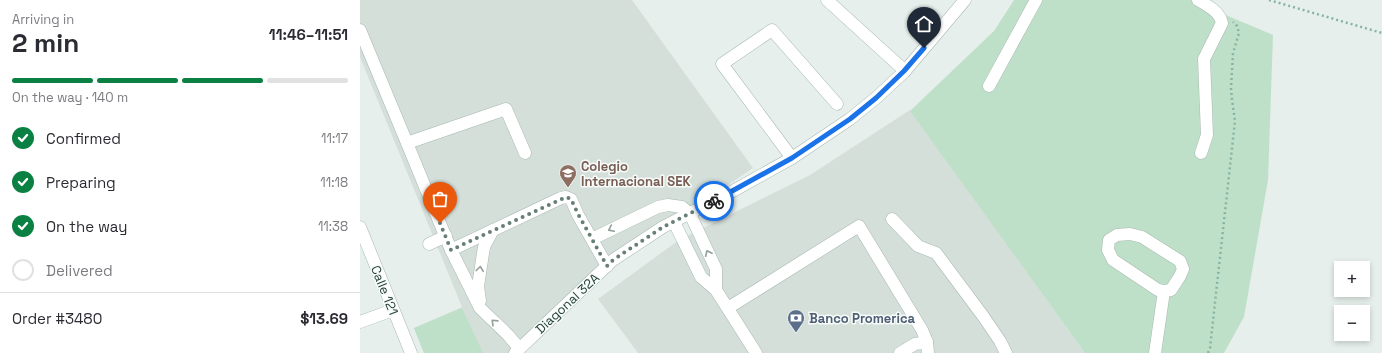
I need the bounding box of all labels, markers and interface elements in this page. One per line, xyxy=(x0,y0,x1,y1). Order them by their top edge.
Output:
pin xyxy=(907,7.0,941,48)
text: Arriving in xyxy=(12,11,74,28)
icon: home xyxy=(913,13,935,35)
text: 11:46–11:51 xyxy=(269,25,348,44)
text: 2 min xyxy=(12,26,79,60)
text: On the way · 140 m xyxy=(12,89,128,106)
icon: check xyxy=(12,127,34,149)
text: Confirmed xyxy=(46,129,121,148)
text: 11:17 xyxy=(321,130,348,147)
place label: Colegio Internacional SEK xyxy=(581,158,691,190)
school or university icon: Colegio Internacional SEK xyxy=(558,163,578,188)
icon: check xyxy=(12,171,34,193)
text: Preparing xyxy=(46,173,116,192)
text: 11:18 xyxy=(320,174,348,191)
courier xyxy=(694,181,734,221)
pin xyxy=(423,182,457,223)
icon: bag xyxy=(429,188,451,210)
icon: bike xyxy=(703,190,725,212)
icon: check xyxy=(12,215,34,237)
text: On the way xyxy=(46,217,127,236)
text: 11:38 xyxy=(318,218,348,235)
one-way arrow xyxy=(608,224,616,232)
one-way arrow xyxy=(705,250,713,257)
text: Delivered xyxy=(46,261,113,280)
map controls xyxy=(1334,261,1370,341)
button: + xyxy=(1334,261,1370,297)
street label: Calle 121 xyxy=(367,263,402,317)
one-way arrow xyxy=(476,266,485,272)
street label: Diagonal 32A xyxy=(532,269,603,337)
button: − xyxy=(1334,305,1370,341)
bank icon: Banco Promerica xyxy=(786,308,806,333)
text: Order #3480 xyxy=(12,309,102,328)
text: $13.69 xyxy=(300,309,348,328)
place label: Banco Promerica xyxy=(809,310,916,327)
one-way arrow xyxy=(491,319,499,326)

